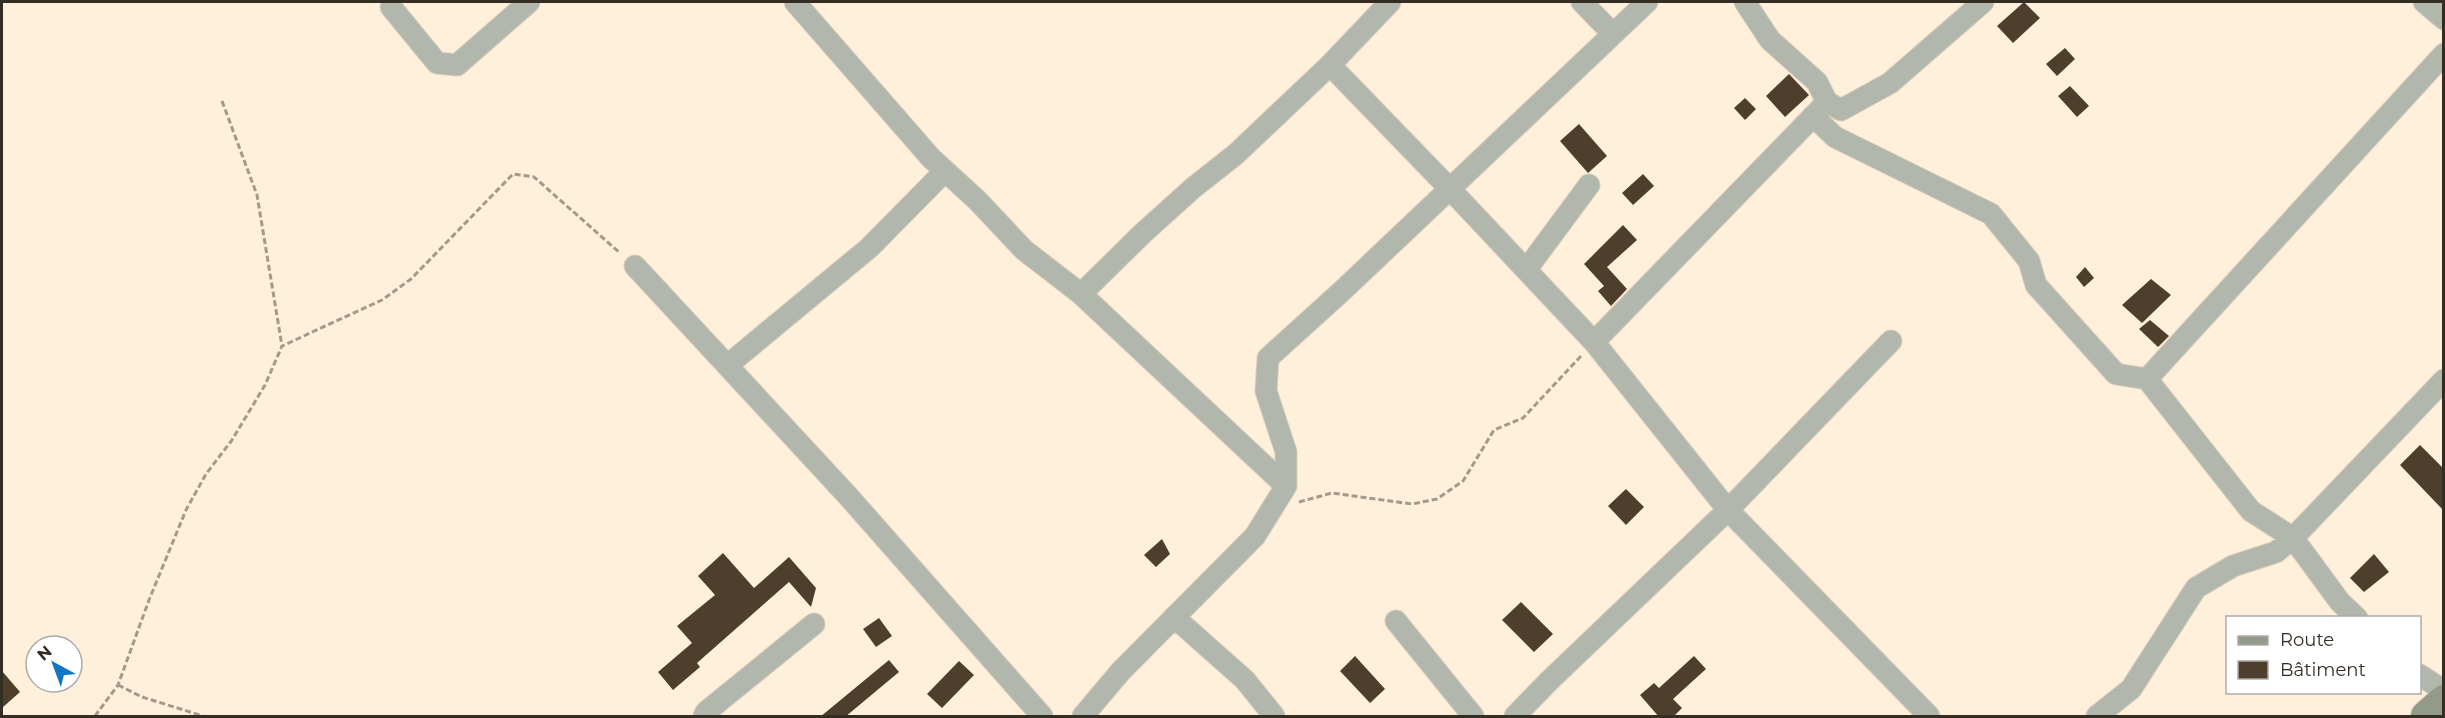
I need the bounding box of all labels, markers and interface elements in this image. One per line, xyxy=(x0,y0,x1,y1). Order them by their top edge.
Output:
legend xyxy=(2226,616,2421,694)
text: Route xyxy=(2280,629,2334,651)
north arrow xyxy=(24,634,84,694)
text: N xyxy=(33,642,56,664)
text: Bâtiment xyxy=(2280,659,2366,681)

